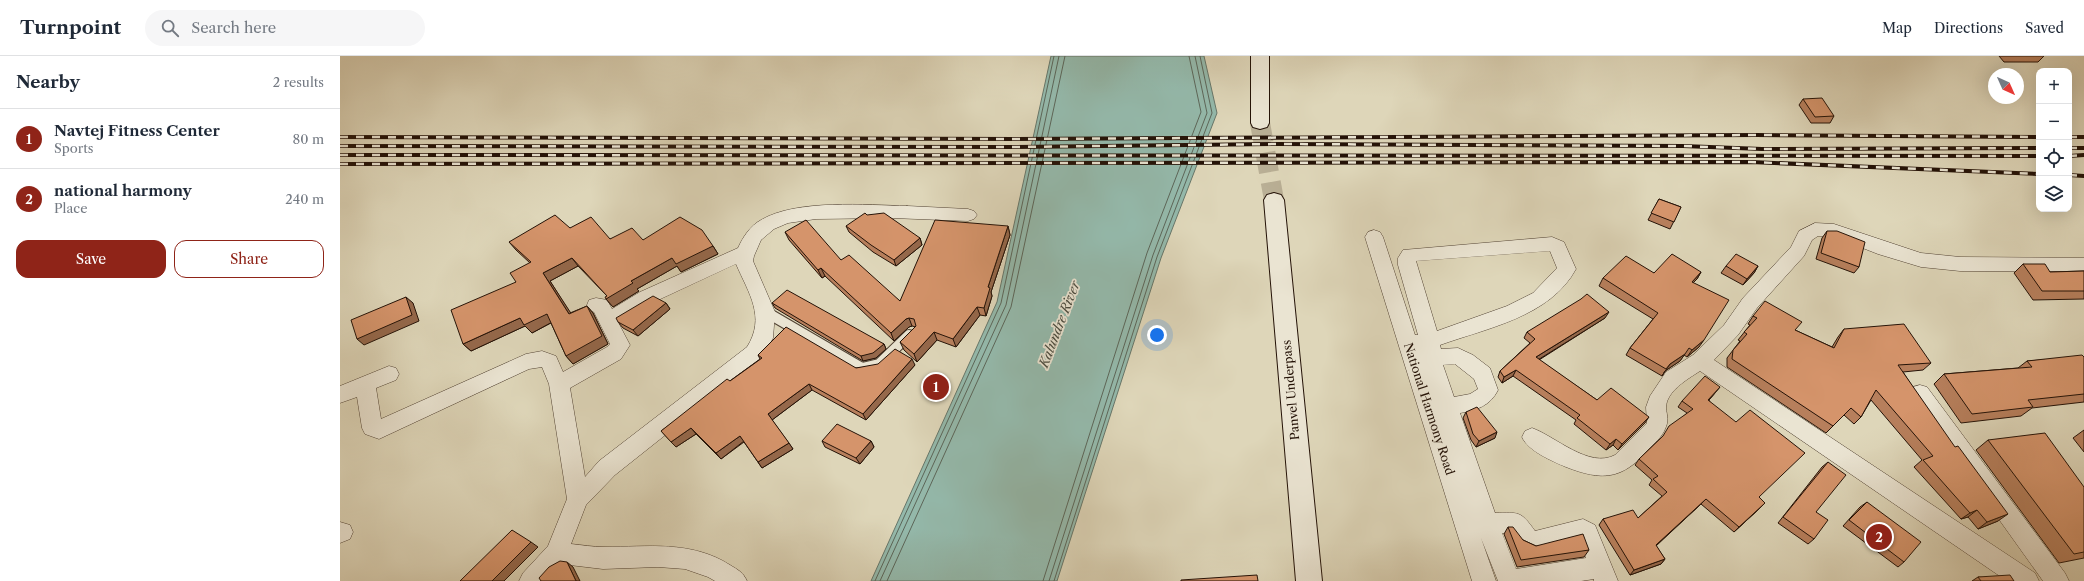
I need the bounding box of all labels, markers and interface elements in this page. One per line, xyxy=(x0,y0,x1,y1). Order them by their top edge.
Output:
search box xyxy=(145,10,425,46)
text: Turnpoint xyxy=(20,16,121,39)
icon: search xyxy=(159,17,181,39)
text: Search here xyxy=(191,18,276,37)
text: Map xyxy=(1882,19,1912,37)
text: Directions xyxy=(1934,19,2003,37)
text: Saved xyxy=(2025,19,2064,37)
north arrow xyxy=(1988,68,2024,104)
map controls xyxy=(2036,68,2072,212)
button: + xyxy=(2036,68,2072,104)
text: Nearby xyxy=(16,72,80,92)
text: 2 results xyxy=(273,74,324,90)
button: − xyxy=(2036,104,2072,140)
text: Navtej Fitness Center xyxy=(54,121,220,140)
text: 1 xyxy=(26,131,32,147)
text: 80 m xyxy=(292,131,324,147)
text: Sports xyxy=(54,140,93,156)
button: locate xyxy=(2036,140,2072,176)
button: layers xyxy=(2036,176,2072,212)
text: national harmony xyxy=(54,181,192,200)
text: 2 xyxy=(25,191,33,207)
text: 240 m xyxy=(285,191,324,207)
text: Place xyxy=(54,200,87,216)
button: Save xyxy=(16,240,166,278)
button: Share xyxy=(174,240,324,278)
water label: Kalundre River xyxy=(1035,278,1083,371)
your location xyxy=(1147,325,1167,345)
street label: Panvel Underpass xyxy=(1279,339,1302,441)
street label: National Harmony Road xyxy=(1401,341,1458,478)
pin: 1 xyxy=(923,372,949,402)
pin: 2 xyxy=(1866,522,1892,552)

